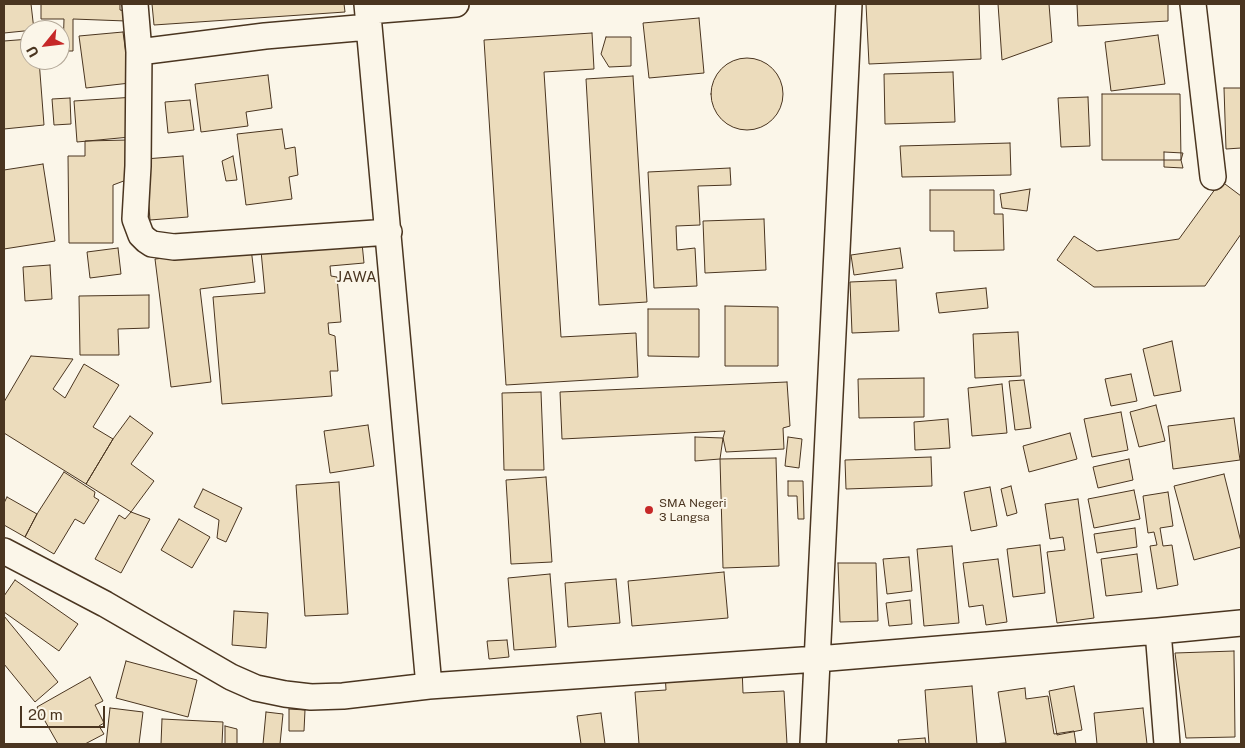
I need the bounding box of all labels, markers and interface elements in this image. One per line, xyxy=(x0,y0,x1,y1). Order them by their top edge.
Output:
north arrow xyxy=(20,20,70,70)
text: U xyxy=(23,43,42,60)
district label: JAWA xyxy=(336,268,378,286)
place label: SMA Negeri 3 Langsa xyxy=(659,496,727,524)
marker: SMA Negeri 3 Langsa xyxy=(643,504,655,516)
scale bar xyxy=(22,696,108,728)
text: 20 m xyxy=(28,706,63,723)

